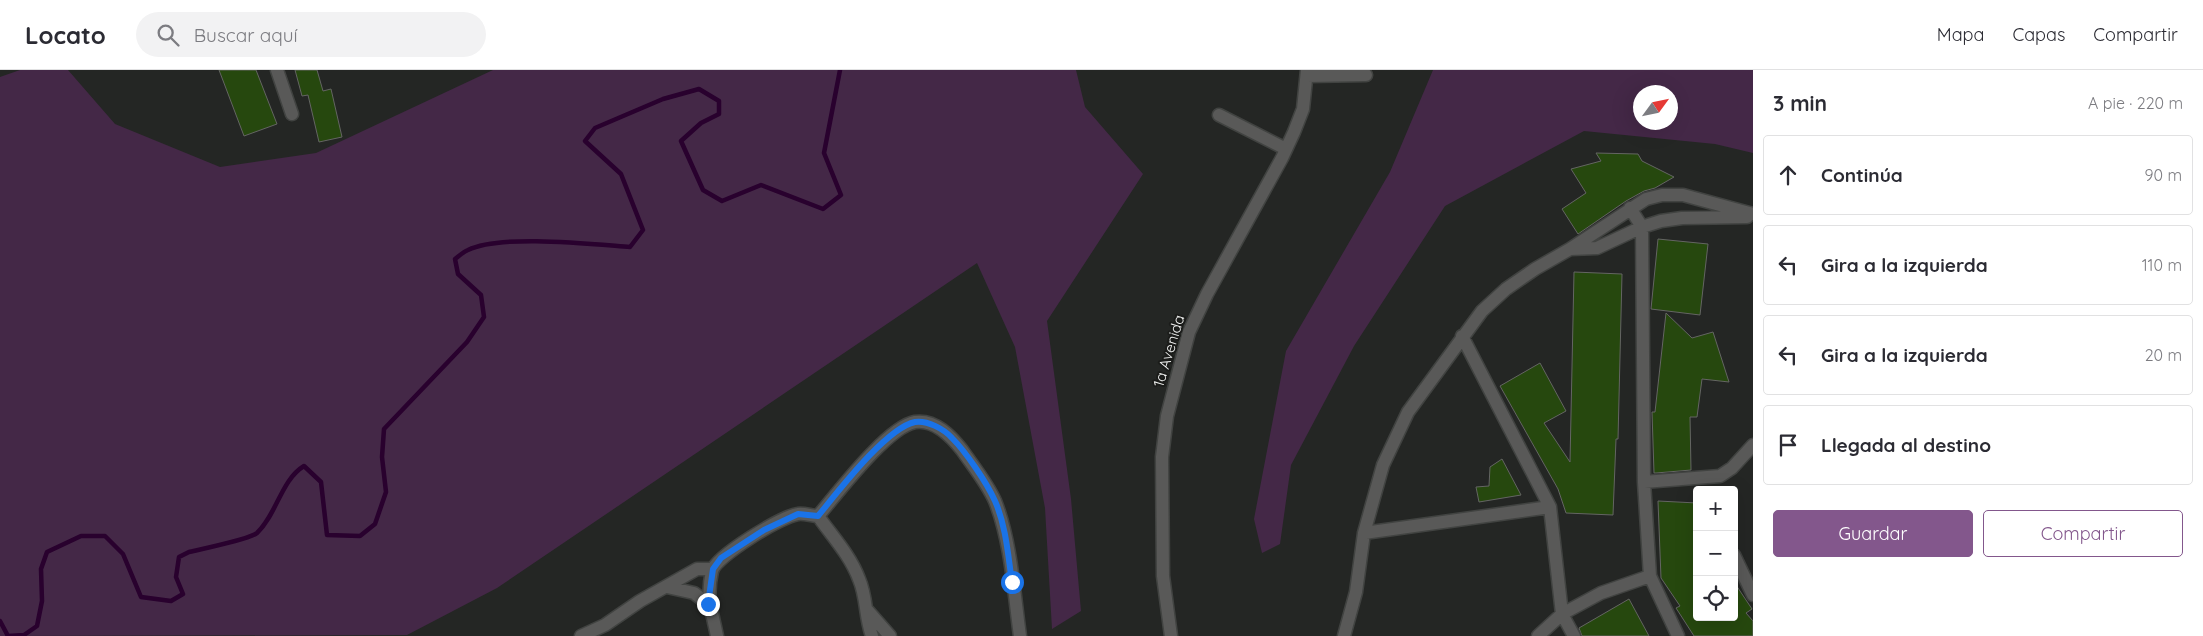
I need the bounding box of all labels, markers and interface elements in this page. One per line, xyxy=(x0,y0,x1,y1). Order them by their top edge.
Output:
search box xyxy=(136,12,486,57)
text: Locato xyxy=(25,20,106,50)
icon: search xyxy=(154,21,182,49)
text: Buscar aquí xyxy=(194,23,298,47)
text: Mapa xyxy=(1937,23,1984,46)
text: Capas xyxy=(2012,23,2065,46)
text: Compartir xyxy=(2093,23,2178,46)
north arrow xyxy=(1633,85,1678,130)
text: 3 min xyxy=(1773,90,1827,116)
text: A pie · 220 m xyxy=(2088,93,2183,113)
icon: ahead xyxy=(1774,161,1802,189)
text: Continúa xyxy=(1821,163,1903,187)
text: 90 m xyxy=(2145,165,2182,185)
icon: left xyxy=(1774,251,1802,279)
text: Gira a la izquierda xyxy=(1821,253,1988,277)
text: 110 m xyxy=(2142,255,2182,275)
street label: 1a Avenida xyxy=(1149,312,1188,389)
icon: left xyxy=(1774,341,1802,369)
text: Gira a la izquierda xyxy=(1821,343,1988,367)
text: 20 m xyxy=(2145,345,2182,365)
icon: arrive xyxy=(1774,431,1802,459)
text: Llegada al destino xyxy=(1821,433,1991,457)
map controls xyxy=(1693,486,1738,621)
button: + xyxy=(1693,486,1738,531)
button: Guardar xyxy=(1773,510,1973,557)
button: Compartir xyxy=(1983,510,2183,557)
button: − xyxy=(1693,531,1738,576)
route start xyxy=(1001,571,1024,594)
button: locate xyxy=(1693,576,1738,621)
route end xyxy=(697,593,720,616)

